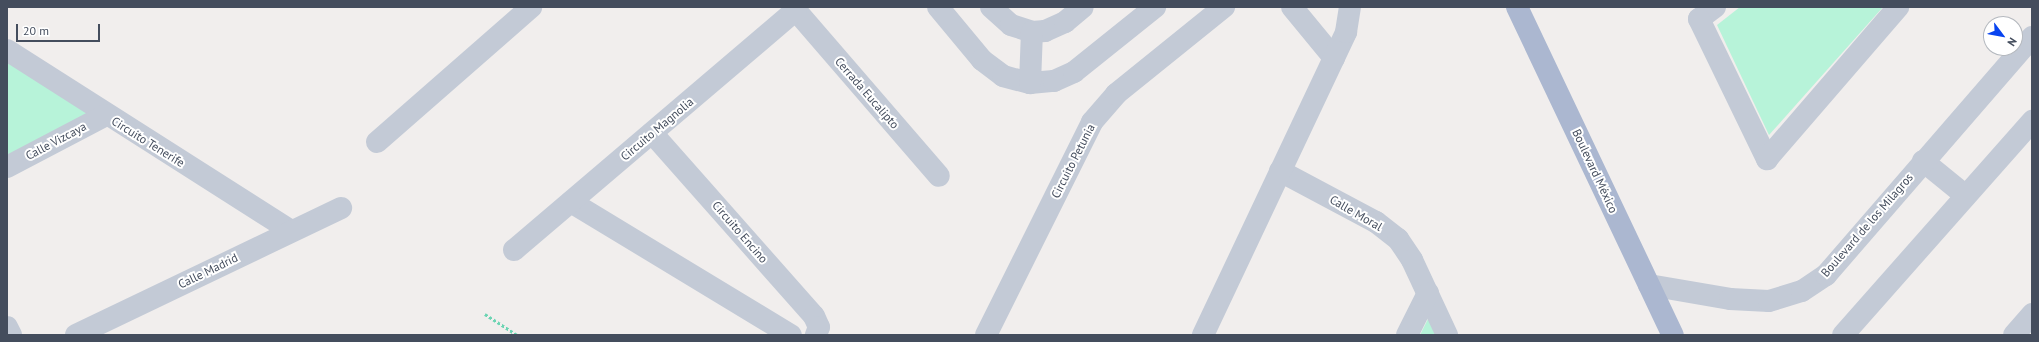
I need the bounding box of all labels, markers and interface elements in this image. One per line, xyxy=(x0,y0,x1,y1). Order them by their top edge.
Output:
scale bar xyxy=(18,16,102,42)
north arrow xyxy=(1983,16,2023,56)
text: 20 m xyxy=(23,23,49,38)
text: N xyxy=(2004,35,2020,49)
street label: Cerrada Eucalipto xyxy=(832,54,902,132)
street label: Circuito Magnolia xyxy=(618,94,696,164)
street label: Circuito Tenerife xyxy=(109,114,187,170)
street label: Calle Vizcaya xyxy=(23,119,89,163)
street label: Circuito Petunia xyxy=(1048,121,1098,201)
street label: Boulevard México xyxy=(1569,127,1621,215)
street label: Boulevard de los Milagros xyxy=(1818,170,1916,280)
street label: Calle Moral xyxy=(1327,192,1385,234)
street label: Circuito Encino xyxy=(709,198,771,266)
street label: Calle Madrid xyxy=(176,250,240,292)

